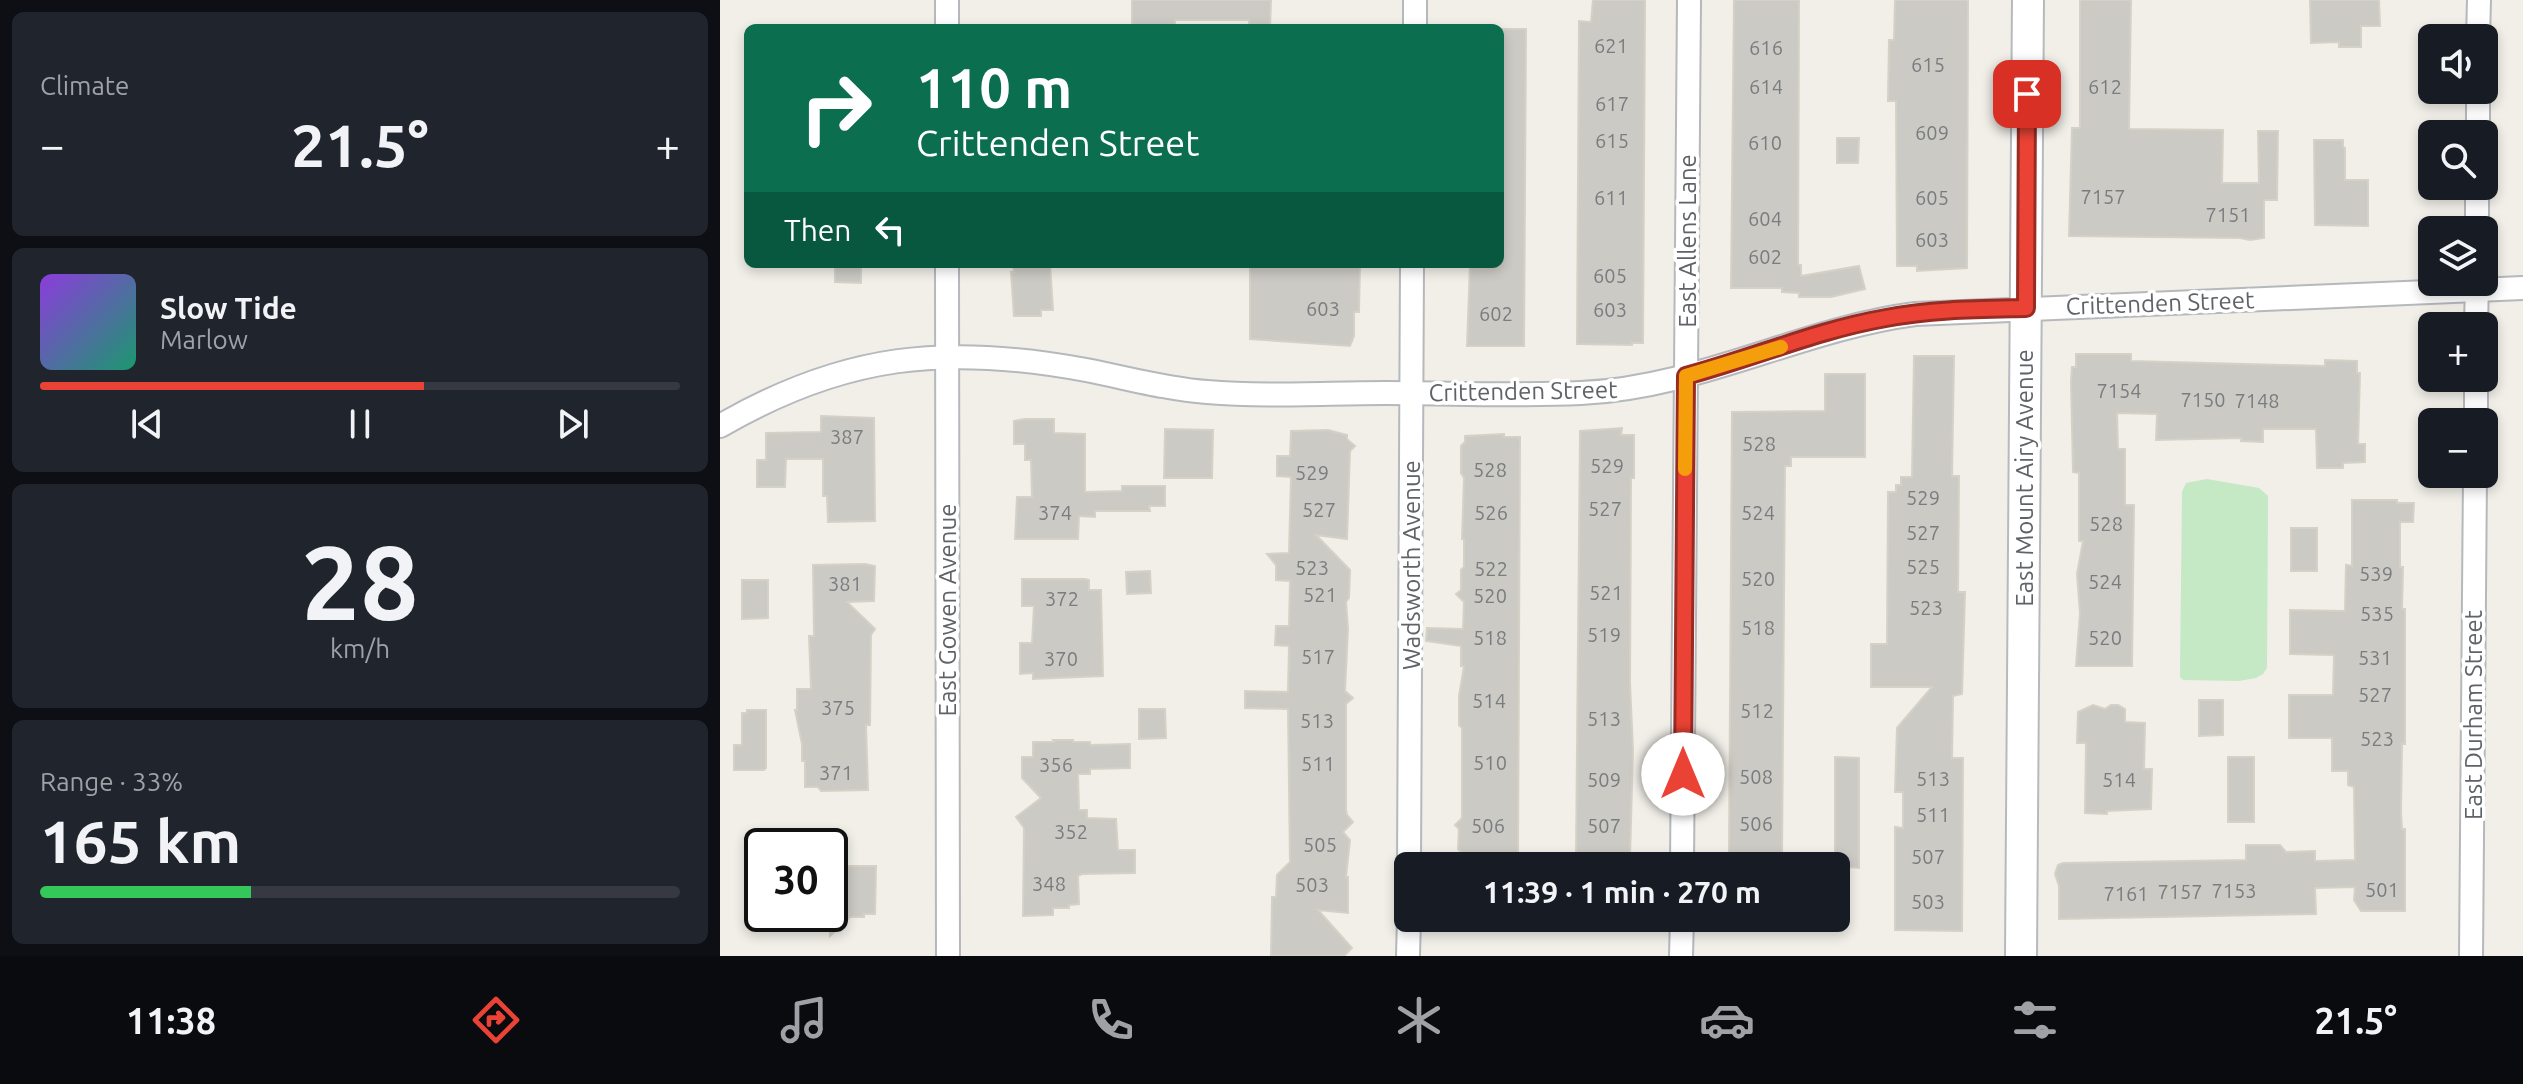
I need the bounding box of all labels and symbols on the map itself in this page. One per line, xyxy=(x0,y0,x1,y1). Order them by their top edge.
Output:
house number: 621 xyxy=(1594,34,1628,57)
house number: 616 xyxy=(1749,36,1783,59)
house number: 615 xyxy=(1911,53,1945,76)
pin xyxy=(1993,60,2061,128)
house number: 614 xyxy=(1749,75,1783,98)
house number: 612 xyxy=(2088,75,2122,98)
house number: 617 xyxy=(1595,92,1629,115)
house number: 609 xyxy=(1915,121,1949,144)
house number: 615 xyxy=(1595,129,1629,152)
house number: 610 xyxy=(1748,131,1782,154)
street label: East Allens Lane xyxy=(1674,154,1701,328)
house number: 7157 xyxy=(2080,185,2126,208)
house number: 611 xyxy=(1594,186,1628,209)
house number: 605 xyxy=(1915,186,1949,209)
house number: 7151 xyxy=(2205,203,2251,226)
house number: 604 xyxy=(1748,207,1782,230)
house number: 603 xyxy=(1915,228,1949,251)
house number: 602 xyxy=(1748,245,1782,268)
house number: 605 xyxy=(1593,264,1627,287)
street label: Crittenden Street xyxy=(2065,286,2255,320)
house number: 603 xyxy=(1306,297,1340,320)
house number: 603 xyxy=(1593,298,1627,321)
house number: 602 xyxy=(1479,302,1513,325)
street label: East Mount Airy Avenue xyxy=(2011,349,2038,607)
street label: Crittenden Street xyxy=(1428,376,1618,406)
house number: 7154 xyxy=(2096,379,2142,402)
house number: 7150 xyxy=(2180,388,2226,411)
house number: 7148 xyxy=(2234,389,2280,412)
house number: 387 xyxy=(830,425,864,448)
house number: 528 xyxy=(1742,432,1776,455)
house number: 529 xyxy=(1590,454,1624,477)
house number: 528 xyxy=(1473,458,1507,481)
street label: Wadsworth Avenue xyxy=(1398,460,1425,670)
house number: 529 xyxy=(1295,461,1329,484)
house number: 529 xyxy=(1906,486,1940,509)
house number: 527 xyxy=(1588,497,1622,520)
house number: 527 xyxy=(1302,498,1336,521)
house number: 374 xyxy=(1038,501,1072,524)
house number: 526 xyxy=(1474,501,1508,524)
house number: 524 xyxy=(1741,501,1775,524)
street label: East Gowen Avenue xyxy=(934,504,961,716)
house number: 528 xyxy=(2089,512,2123,535)
house number: 527 xyxy=(1906,521,1940,544)
house number: 525 xyxy=(1906,555,1940,578)
house number: 523 xyxy=(1295,556,1329,579)
house number: 522 xyxy=(1474,557,1508,580)
house number: 539 xyxy=(2359,562,2393,585)
house number: 520 xyxy=(1741,567,1775,590)
house number: 524 xyxy=(2088,570,2122,593)
house number: 381 xyxy=(828,572,862,595)
house number: 521 xyxy=(1589,581,1623,604)
house number: 521 xyxy=(1303,583,1337,606)
house number: 520 xyxy=(1473,584,1507,607)
house number: 372 xyxy=(1045,587,1079,610)
house number: 523 xyxy=(1909,596,1943,619)
house number: 535 xyxy=(2360,602,2394,625)
street label: East Durham Street xyxy=(2460,609,2487,820)
house number: 518 xyxy=(1741,616,1775,639)
house number: 519 xyxy=(1587,623,1621,646)
house number: 518 xyxy=(1473,626,1507,649)
house number: 520 xyxy=(2088,626,2122,649)
house number: 517 xyxy=(1301,645,1335,668)
house number: 531 xyxy=(2358,646,2392,669)
house number: 370 xyxy=(1044,647,1078,670)
house number: 527 xyxy=(2358,683,2392,706)
house number: 514 xyxy=(1472,689,1506,712)
house number: 375 xyxy=(821,696,855,719)
house number: 512 xyxy=(1740,699,1774,722)
house number: 513 xyxy=(1587,707,1621,730)
house number: 513 xyxy=(1300,709,1334,732)
house number: 523 xyxy=(2360,727,2394,750)
position arrow xyxy=(1641,732,1725,816)
house number: 510 xyxy=(1473,751,1507,774)
house number: 511 xyxy=(1301,752,1335,775)
house number: 356 xyxy=(1039,753,1073,776)
house number: 371 xyxy=(819,761,853,784)
house number: 508 xyxy=(1739,765,1773,788)
house number: 513 xyxy=(1916,767,1950,790)
house number: 509 xyxy=(1587,768,1621,791)
house number: 514 xyxy=(2102,768,2136,791)
house number: 511 xyxy=(1916,803,1950,826)
house number: 506 xyxy=(1739,812,1773,835)
house number: 506 xyxy=(1471,814,1505,837)
house number: 507 xyxy=(1587,814,1621,837)
house number: 352 xyxy=(1054,820,1088,843)
speed limit sign: 30 xyxy=(744,828,848,932)
house number: 505 xyxy=(1303,833,1337,856)
house number: 507 xyxy=(1911,845,1945,868)
house number: 348 xyxy=(1032,872,1066,895)
house number: 503 xyxy=(1295,873,1329,896)
house number: 501 xyxy=(2365,878,2399,901)
house number: 7153 xyxy=(2211,879,2257,902)
house number: 7157 xyxy=(2157,880,2203,903)
house number: 7161 xyxy=(2103,882,2149,905)
house number: 503 xyxy=(1911,890,1945,913)

